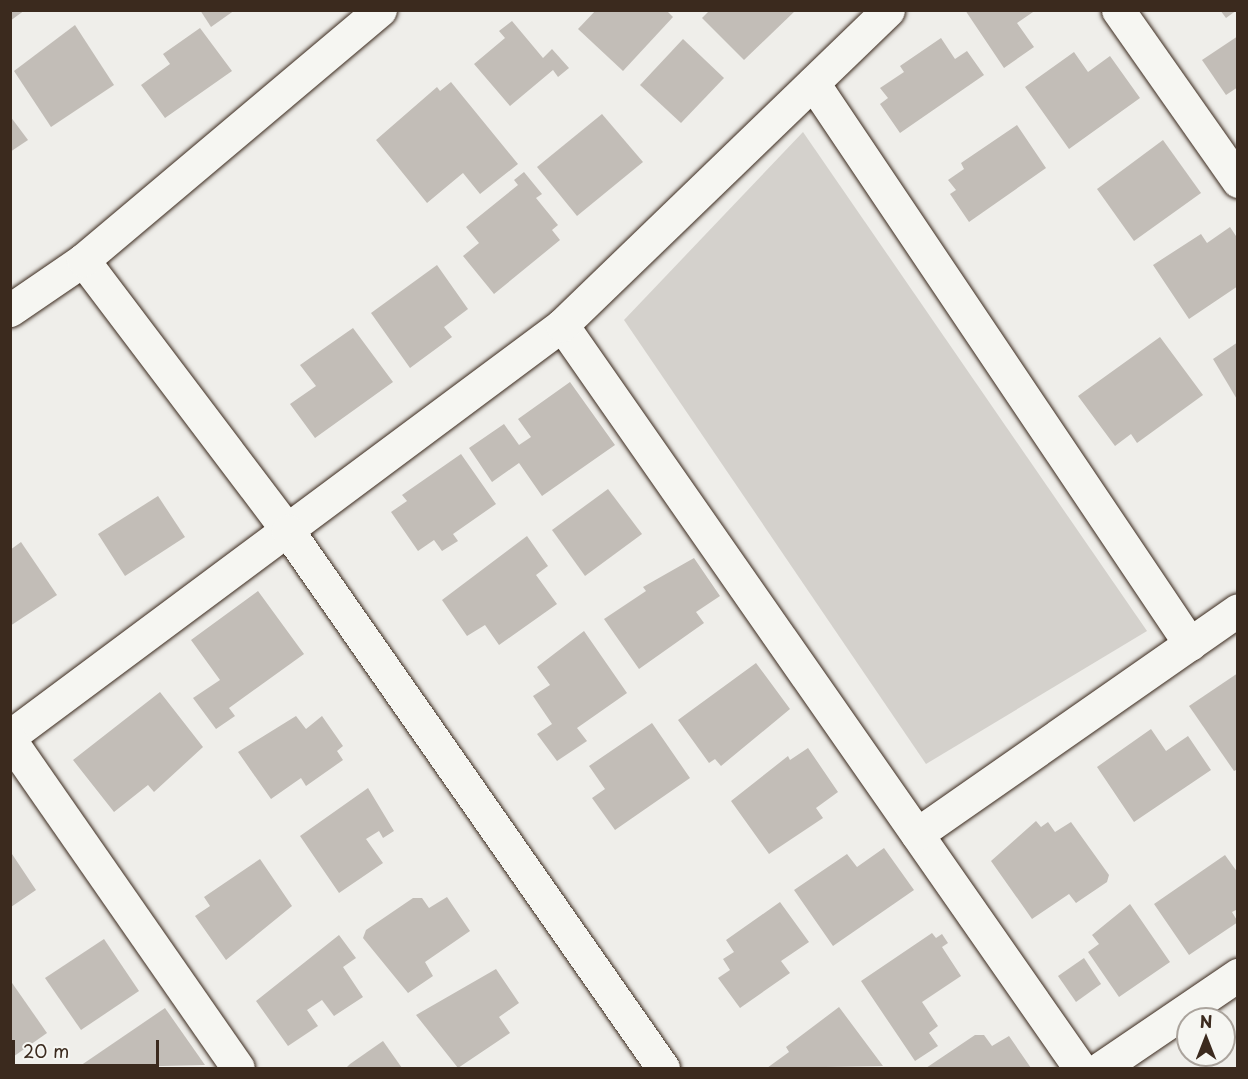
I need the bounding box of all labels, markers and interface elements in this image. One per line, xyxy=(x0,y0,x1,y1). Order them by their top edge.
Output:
north arrow xyxy=(1176,1007,1236,1067)
text: N xyxy=(1200,1009,1212,1033)
scale bar xyxy=(15,1028,162,1066)
text: 20 m xyxy=(23,1037,69,1064)

